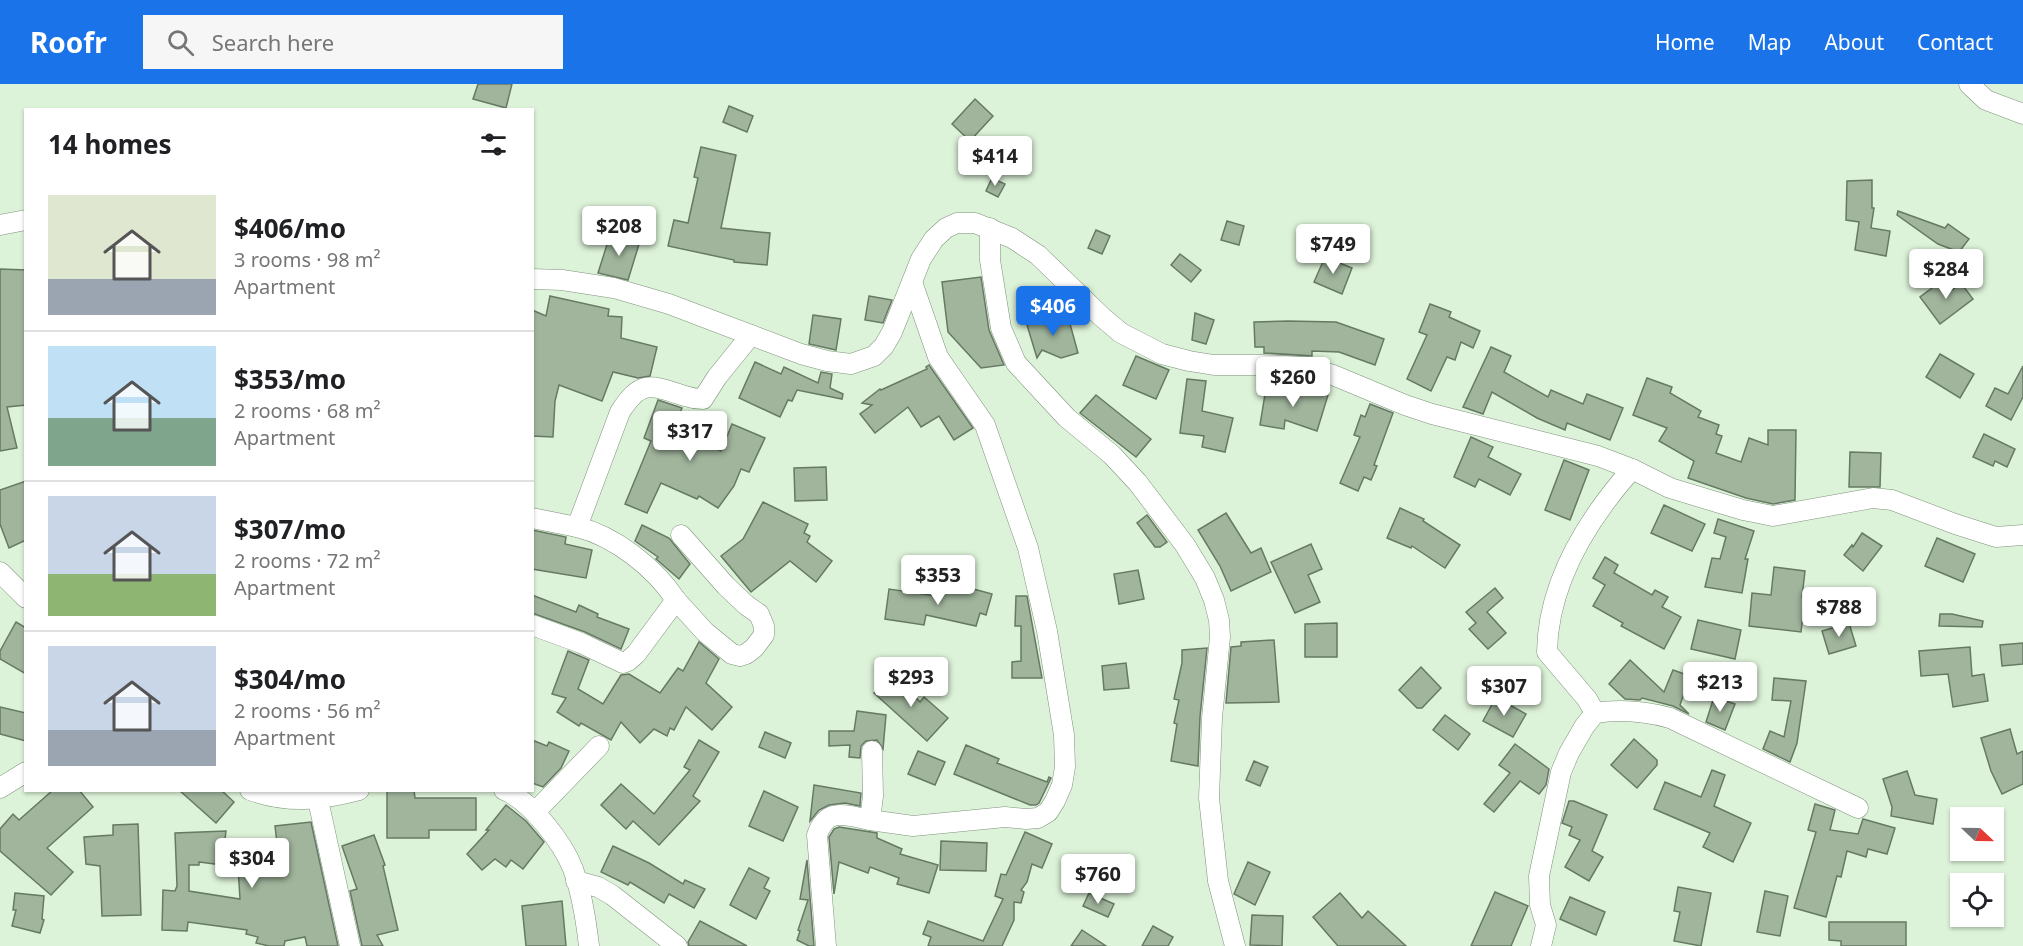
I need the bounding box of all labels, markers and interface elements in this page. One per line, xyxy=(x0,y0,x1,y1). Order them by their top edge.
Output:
search box xyxy=(143,15,563,69)
text: Roofr xyxy=(30,23,107,61)
icon: search xyxy=(164,26,197,59)
text: Search here xyxy=(212,27,334,57)
text: Home xyxy=(1655,28,1715,56)
text: Map xyxy=(1748,28,1791,56)
text: About xyxy=(1824,28,1884,56)
text: Contact xyxy=(1917,28,1993,56)
text: 14 homes xyxy=(48,126,172,162)
icon: filters xyxy=(477,128,510,161)
pin: $414 xyxy=(959,136,1031,187)
text: $414 xyxy=(972,142,1018,169)
pin: $208 xyxy=(583,206,655,257)
text: $406/mo xyxy=(234,210,346,246)
text: $208 xyxy=(596,212,642,239)
icon: home xyxy=(96,219,168,291)
pin: $749 xyxy=(1297,224,1369,275)
text: $749 xyxy=(1310,230,1356,257)
text: 3 rooms · 98 m² xyxy=(234,246,381,273)
pin: $284 xyxy=(1910,249,1982,300)
text: $284 xyxy=(1923,255,1969,282)
text: Apartment xyxy=(234,273,335,300)
pin: $406 xyxy=(1017,286,1089,337)
text: $406 xyxy=(1030,292,1076,319)
pin: $260 xyxy=(1257,357,1329,408)
text: $353/mo xyxy=(234,361,346,397)
text: $260 xyxy=(1270,363,1316,390)
icon: home xyxy=(96,370,168,442)
text: 2 rooms · 68 m² xyxy=(234,397,381,424)
pin: $317 xyxy=(654,411,726,462)
text: $317 xyxy=(667,417,713,444)
text: Apartment xyxy=(234,424,335,451)
text: $307/mo xyxy=(234,511,346,547)
icon: home xyxy=(96,520,168,592)
text: 2 rooms · 72 m² xyxy=(234,547,381,574)
pin: $353 xyxy=(902,555,974,606)
text: $353 xyxy=(915,561,961,588)
text: Apartment xyxy=(234,574,335,601)
pin: $788 xyxy=(1803,587,1875,638)
text: $788 xyxy=(1816,593,1862,620)
pin: $293 xyxy=(875,657,947,708)
text: $304/mo xyxy=(234,661,346,697)
pin: $213 xyxy=(1684,662,1756,713)
text: $293 xyxy=(888,663,934,690)
pin: $307 xyxy=(1468,666,1540,717)
text: $213 xyxy=(1697,668,1743,695)
icon: home xyxy=(96,670,168,742)
text: $307 xyxy=(1481,672,1527,699)
text: 2 rooms · 56 m² xyxy=(234,697,381,724)
text: Apartment xyxy=(234,724,335,751)
north arrow xyxy=(1950,807,2004,861)
map controls xyxy=(1950,807,2004,927)
pin: $304 xyxy=(216,838,288,889)
text: $304 xyxy=(229,844,275,871)
pin: $760 xyxy=(1062,854,1134,905)
text: $760 xyxy=(1075,860,1121,887)
button: locate xyxy=(1950,873,2004,927)

